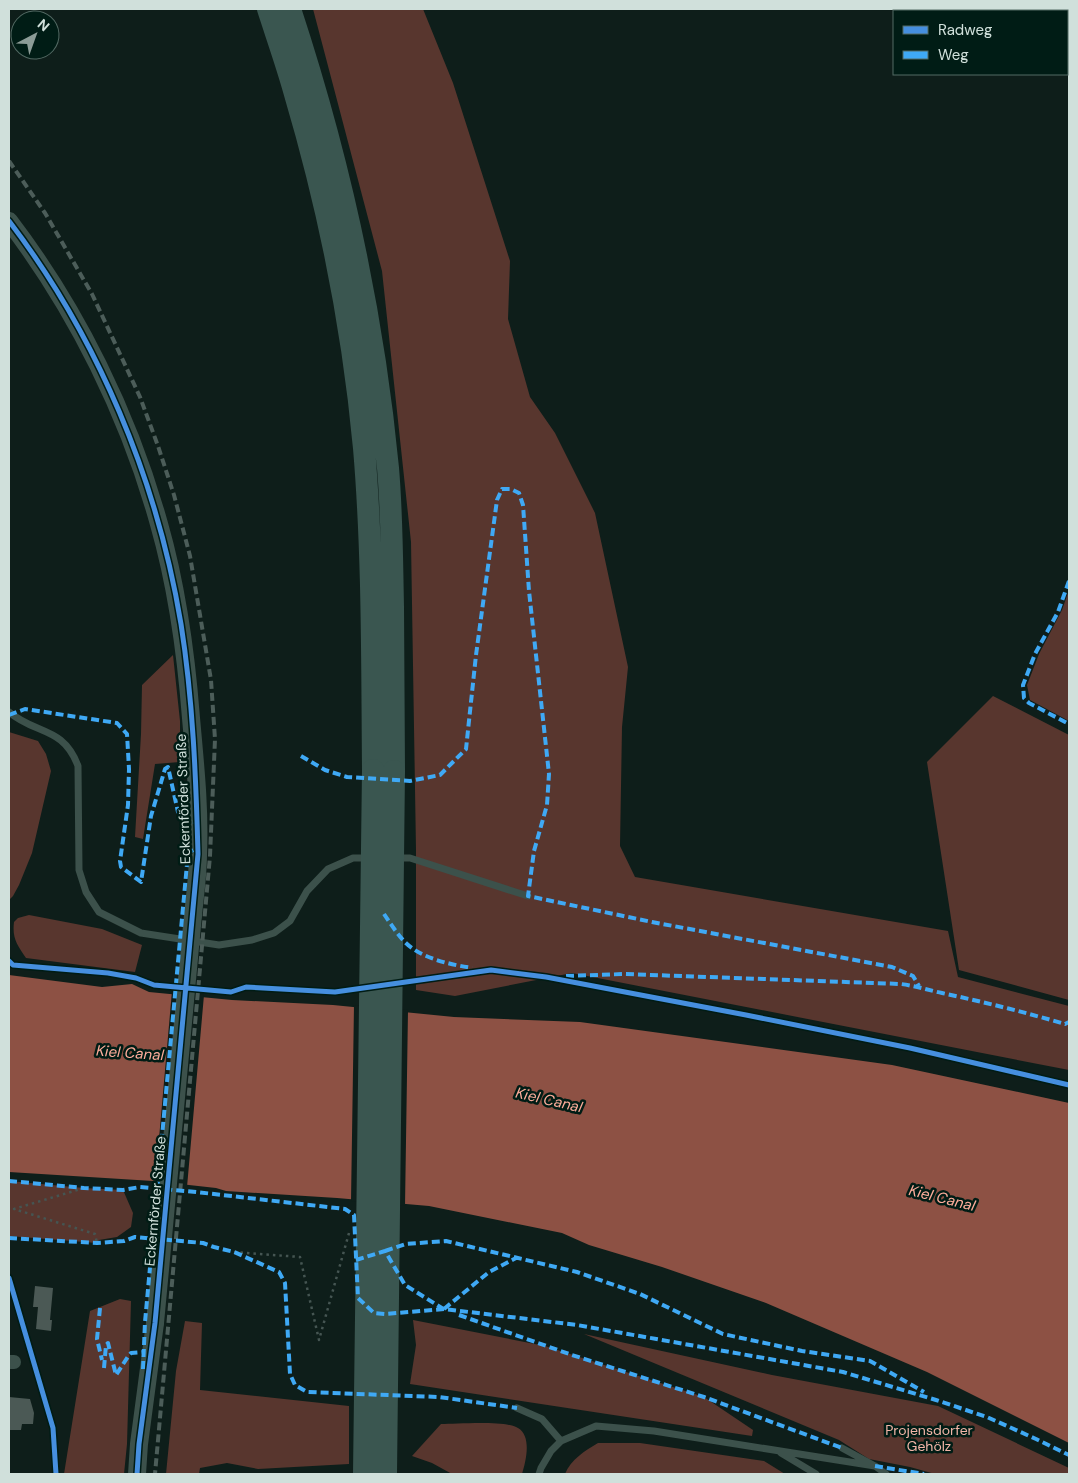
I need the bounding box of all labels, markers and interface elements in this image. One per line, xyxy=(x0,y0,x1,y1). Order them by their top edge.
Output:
north arrow xyxy=(10,10,60,60)
legend xyxy=(893,10,1068,75)
text: N xyxy=(34,15,53,35)
text: Radweg xyxy=(938,20,992,40)
text: Weg xyxy=(938,45,969,65)
street label: Eckernförder Straße xyxy=(172,733,194,864)
water label: Kiel Canal xyxy=(95,1041,165,1065)
water label: Kiel Canal xyxy=(514,1083,585,1118)
street label: Eckernförder Straße xyxy=(140,1135,170,1267)
water label: Kiel Canal xyxy=(907,1180,978,1216)
park label: Projensdorfer Gehölz xyxy=(885,1421,973,1455)

